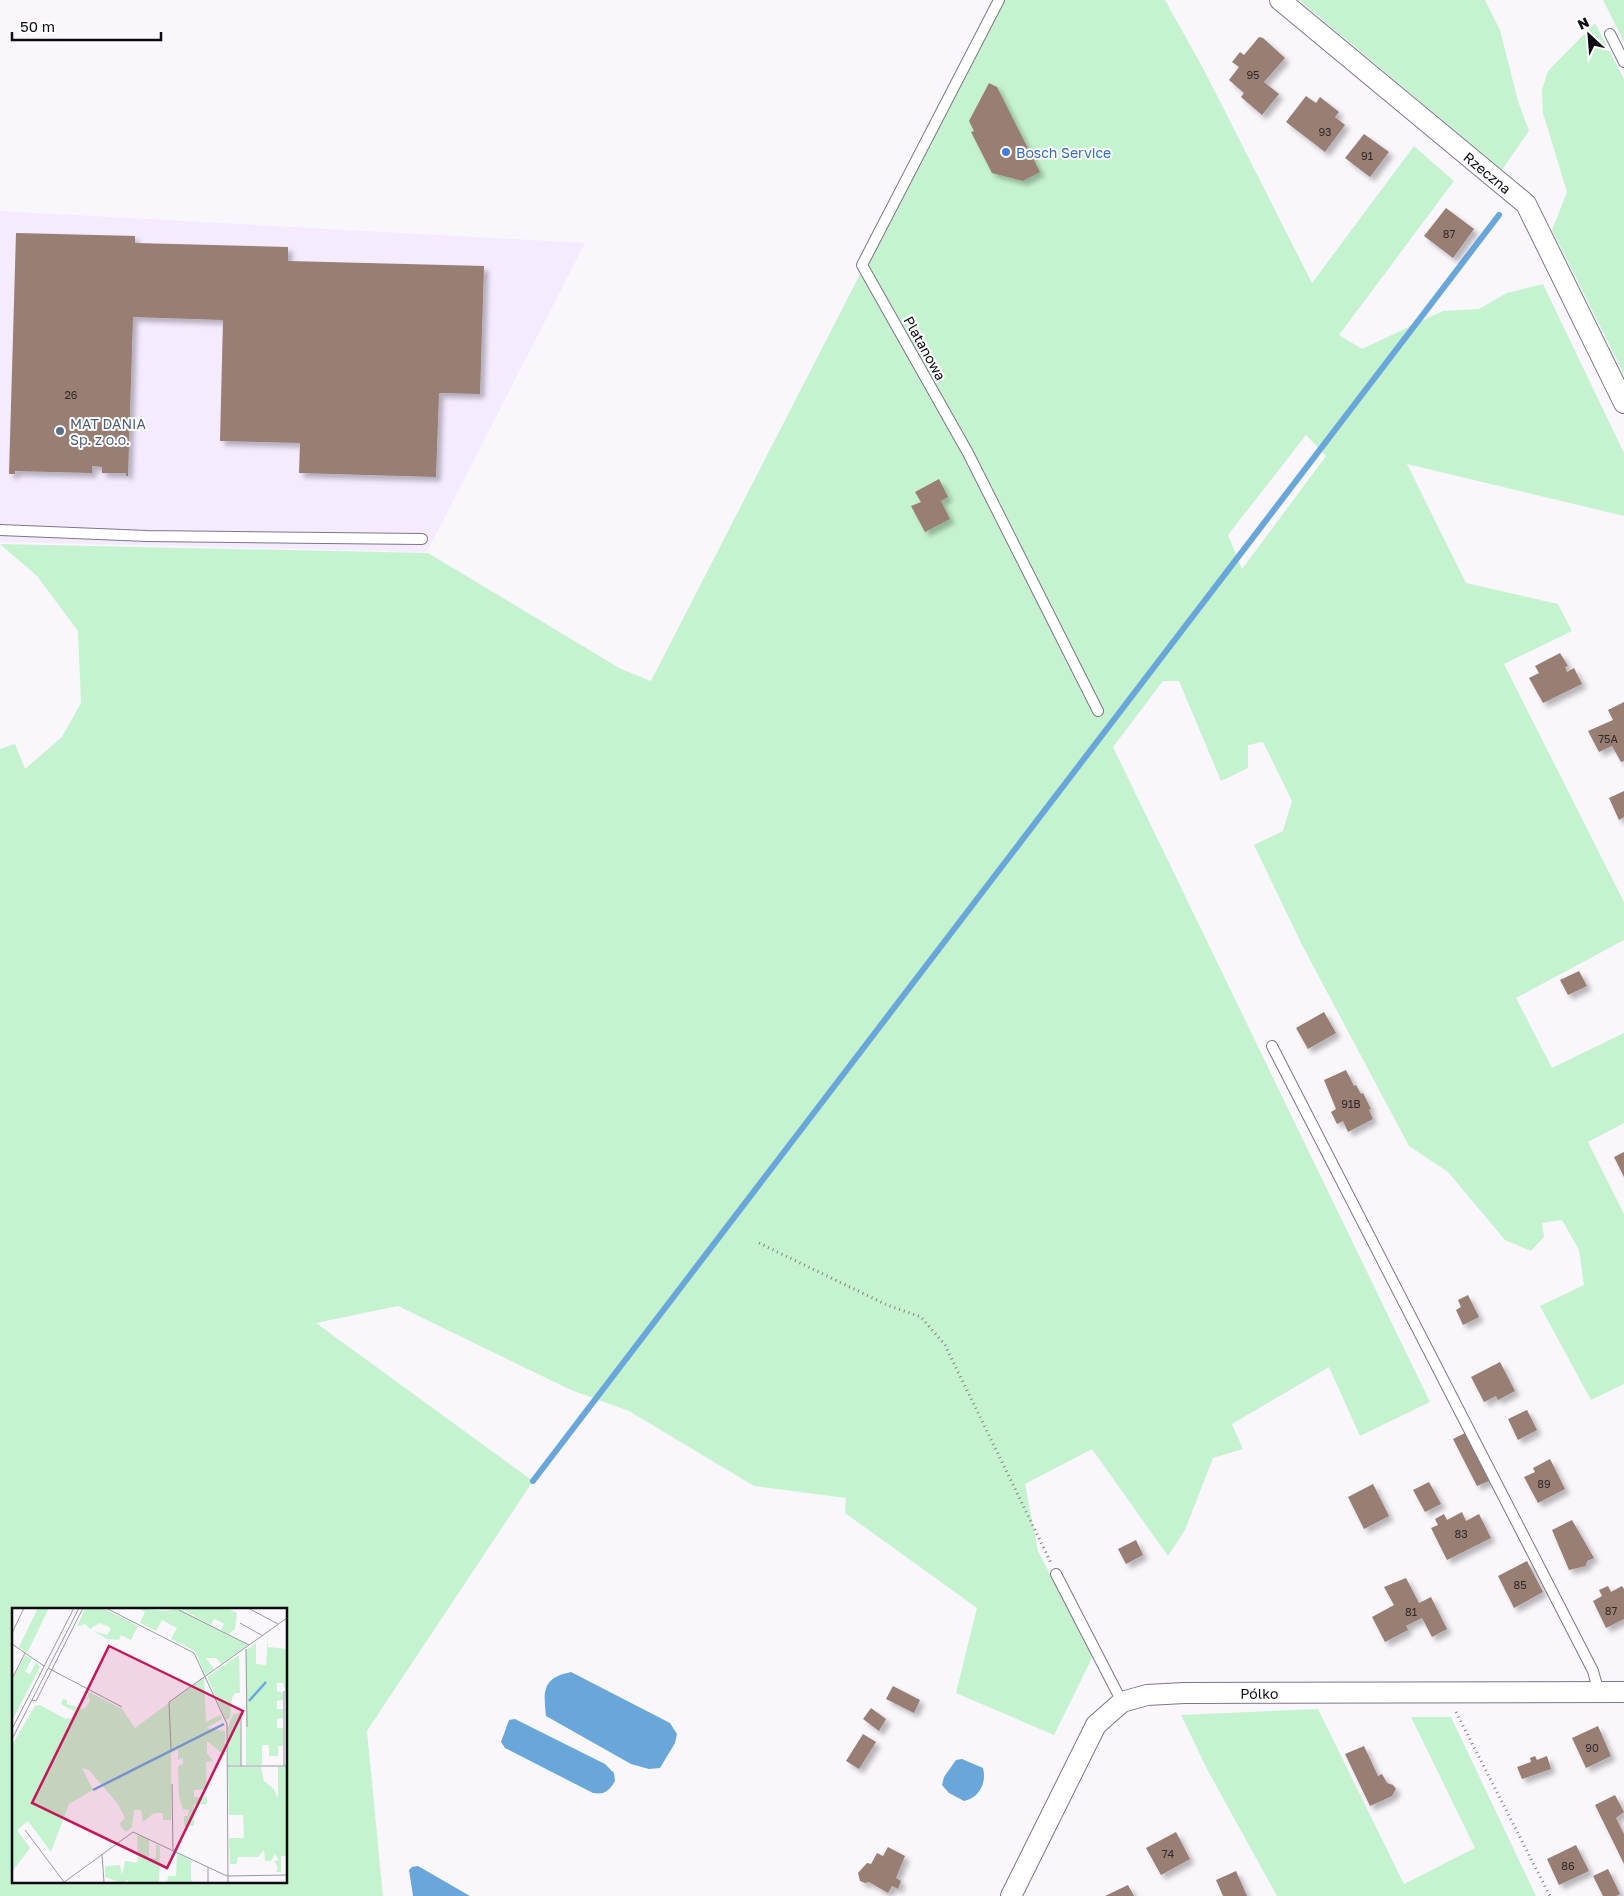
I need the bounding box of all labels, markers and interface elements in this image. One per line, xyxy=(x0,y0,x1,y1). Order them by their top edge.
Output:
scale bar xyxy=(12,10,161,42)
north arrow xyxy=(1564,10,1614,60)
text: N xyxy=(1575,13,1592,33)
text: 50 m xyxy=(20,17,55,35)
house number: 95 xyxy=(1246,68,1260,81)
house number: 93 xyxy=(1318,125,1332,138)
place label: Bosch Service xyxy=(1016,144,1111,161)
marker: Bosch Service xyxy=(1000,146,1012,158)
street label: Rzeczna xyxy=(1461,148,1515,197)
house number: 91 xyxy=(1361,149,1373,162)
house number: 87 xyxy=(1443,227,1455,240)
street label: Platanowa xyxy=(900,313,950,383)
house number: 26 xyxy=(64,388,78,401)
place label: MAT DANIA Sp. z o.o. xyxy=(70,415,146,448)
marker: MAT DANIA Sp. z o.o. xyxy=(54,425,66,437)
house number: 75A xyxy=(1598,732,1618,745)
house number: 91B xyxy=(1341,1097,1361,1110)
house number: 89 xyxy=(1537,1477,1551,1490)
house number: 83 xyxy=(1454,1527,1468,1540)
house number: 85 xyxy=(1513,1578,1527,1591)
house number: 87 xyxy=(1605,1604,1617,1617)
house number: 81 xyxy=(1405,1605,1417,1618)
inset map xyxy=(12,1608,288,1884)
street label: Pólko xyxy=(1240,1684,1278,1701)
house number: 90 xyxy=(1585,1741,1599,1754)
house number: 74 xyxy=(1162,1847,1175,1860)
house number: 86 xyxy=(1561,1859,1575,1872)

